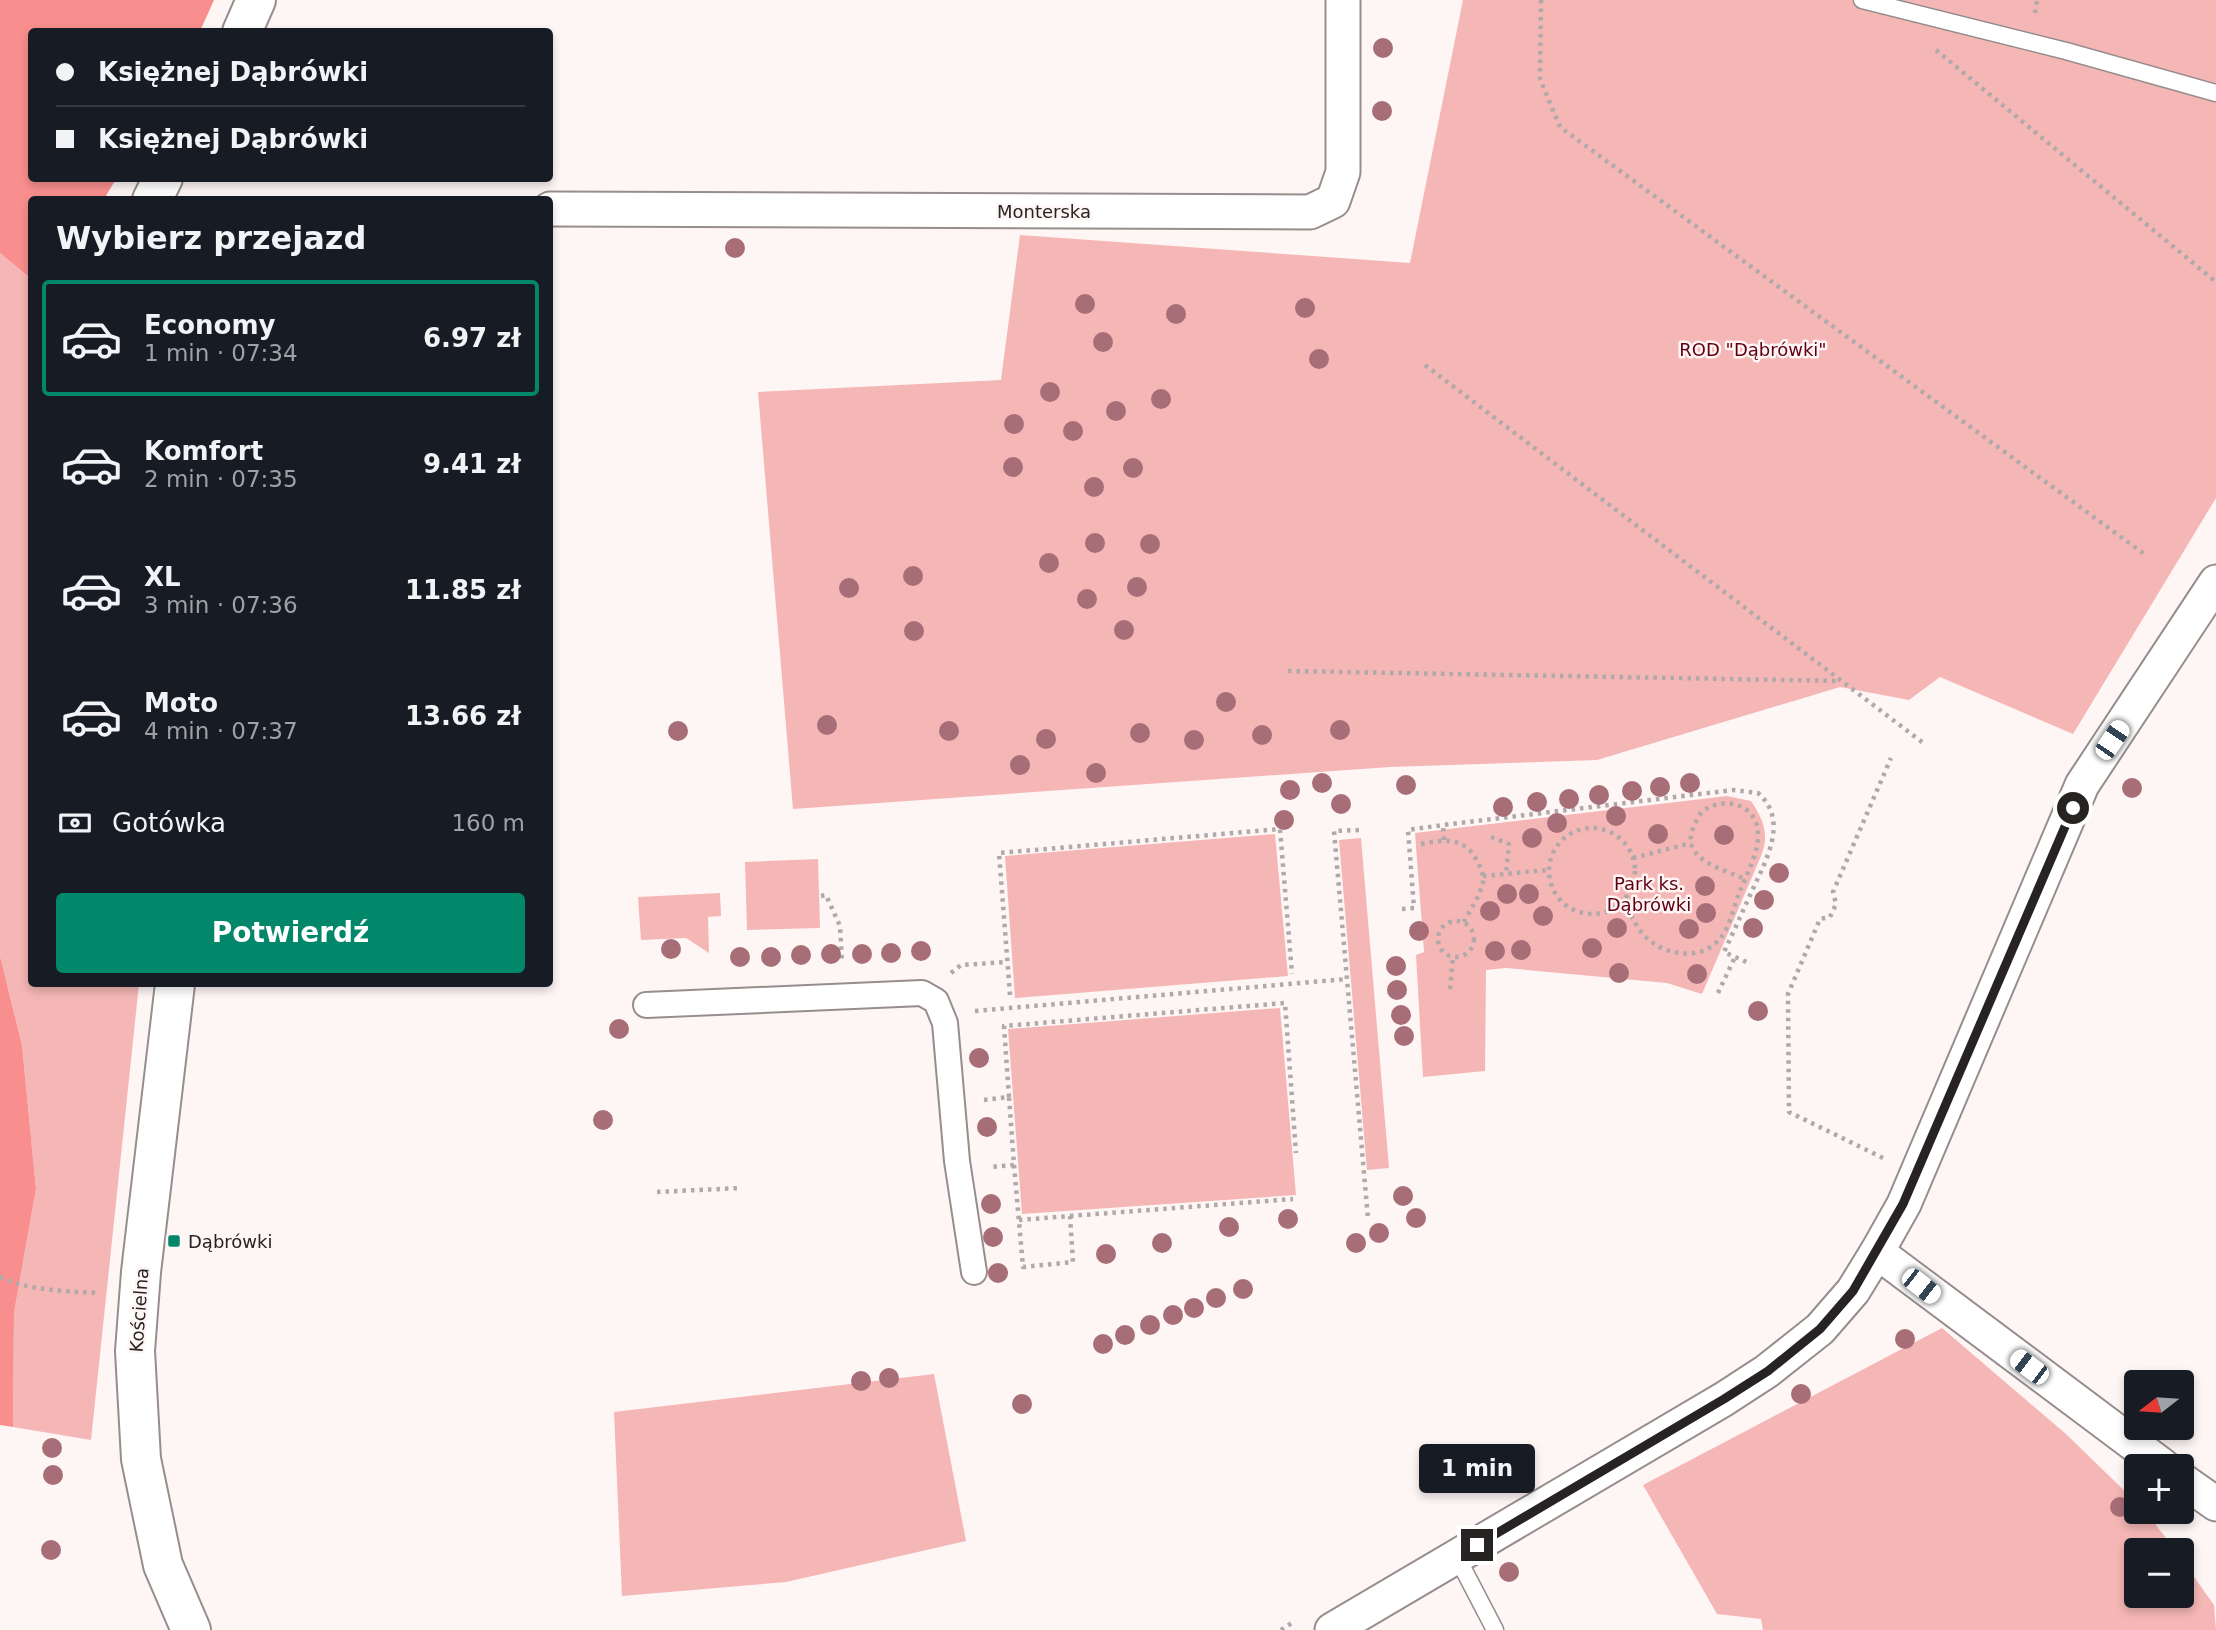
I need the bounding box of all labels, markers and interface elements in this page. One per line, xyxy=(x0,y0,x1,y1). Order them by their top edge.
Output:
text: Księżnej Dąbrówki xyxy=(98,57,368,87)
text: Księżnej Dąbrówki xyxy=(98,124,368,154)
street label: Monterska xyxy=(997,201,1091,222)
text: Wybierz przejazd xyxy=(56,219,366,257)
icon: car xyxy=(60,307,123,370)
text: Economy xyxy=(144,310,275,340)
text: 6.97 zł xyxy=(423,323,521,353)
park label: ROD "Dąbrówki" xyxy=(1679,339,1827,360)
text: 1 min · 07:34 xyxy=(144,340,298,366)
icon: car xyxy=(60,433,123,496)
text: Komfort xyxy=(144,436,263,466)
text: 9.41 zł xyxy=(423,449,521,479)
text: 2 min · 07:35 xyxy=(144,466,298,492)
icon: car xyxy=(60,559,123,622)
text: XL xyxy=(144,562,181,592)
text: 11.85 zł xyxy=(405,575,521,605)
text: 3 min · 07:36 xyxy=(144,592,298,618)
icon: car xyxy=(60,685,123,748)
text: Moto xyxy=(144,688,218,718)
text: 13.66 zł xyxy=(405,701,521,731)
car xyxy=(2092,717,2133,763)
text: 4 min · 07:37 xyxy=(144,718,298,744)
route start xyxy=(2057,792,2089,824)
icon: cash xyxy=(56,804,94,842)
text: Gotówka xyxy=(112,808,226,838)
text: 160 m xyxy=(451,810,525,836)
park label: Park ks. Dąbrówki xyxy=(1607,873,1691,915)
button: Potwierdź xyxy=(56,893,525,973)
place label: Dąbrówki xyxy=(188,1231,272,1252)
marker: Dąbrówki xyxy=(166,1233,182,1249)
car xyxy=(1898,1265,1945,1307)
street label: Kościelna xyxy=(126,1267,152,1353)
car xyxy=(2006,1346,2053,1388)
north arrow xyxy=(2124,1370,2194,1440)
map controls xyxy=(2124,1370,2194,1608)
callout: 1 min xyxy=(1419,1444,1535,1492)
button: + xyxy=(2124,1454,2194,1524)
text: 1 min xyxy=(1441,1455,1513,1481)
route end xyxy=(1461,1529,1493,1561)
button: − xyxy=(2124,1538,2194,1608)

